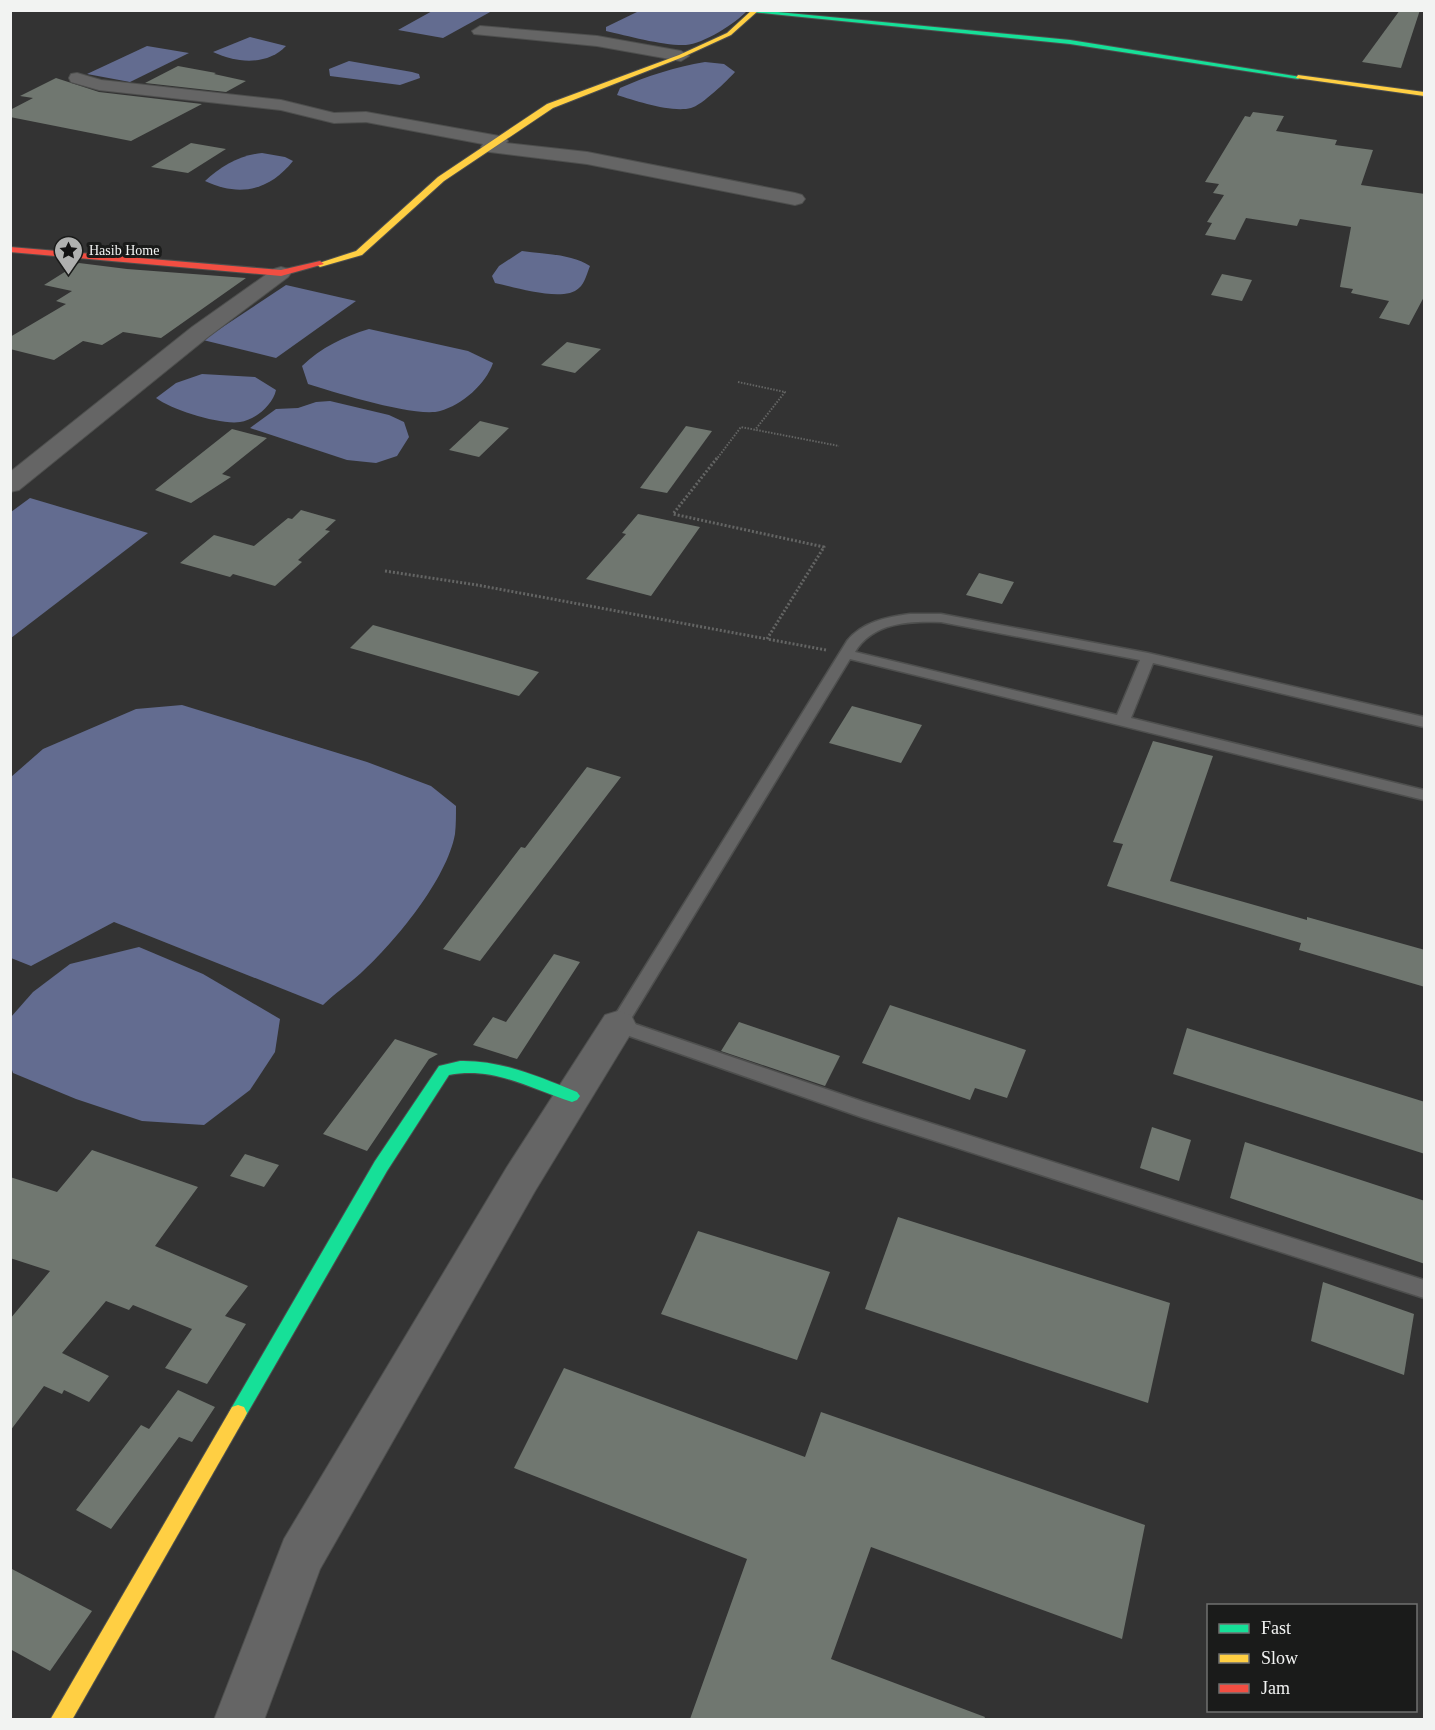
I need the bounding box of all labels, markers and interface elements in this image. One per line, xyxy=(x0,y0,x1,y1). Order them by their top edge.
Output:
place icon: Hasib Home xyxy=(52,234,84,276)
place label: Hasib Home xyxy=(89,243,159,258)
legend xyxy=(1207,1604,1417,1712)
text: Fast xyxy=(1261,1618,1291,1638)
text: Slow xyxy=(1261,1648,1298,1668)
text: Jam xyxy=(1261,1678,1290,1698)

